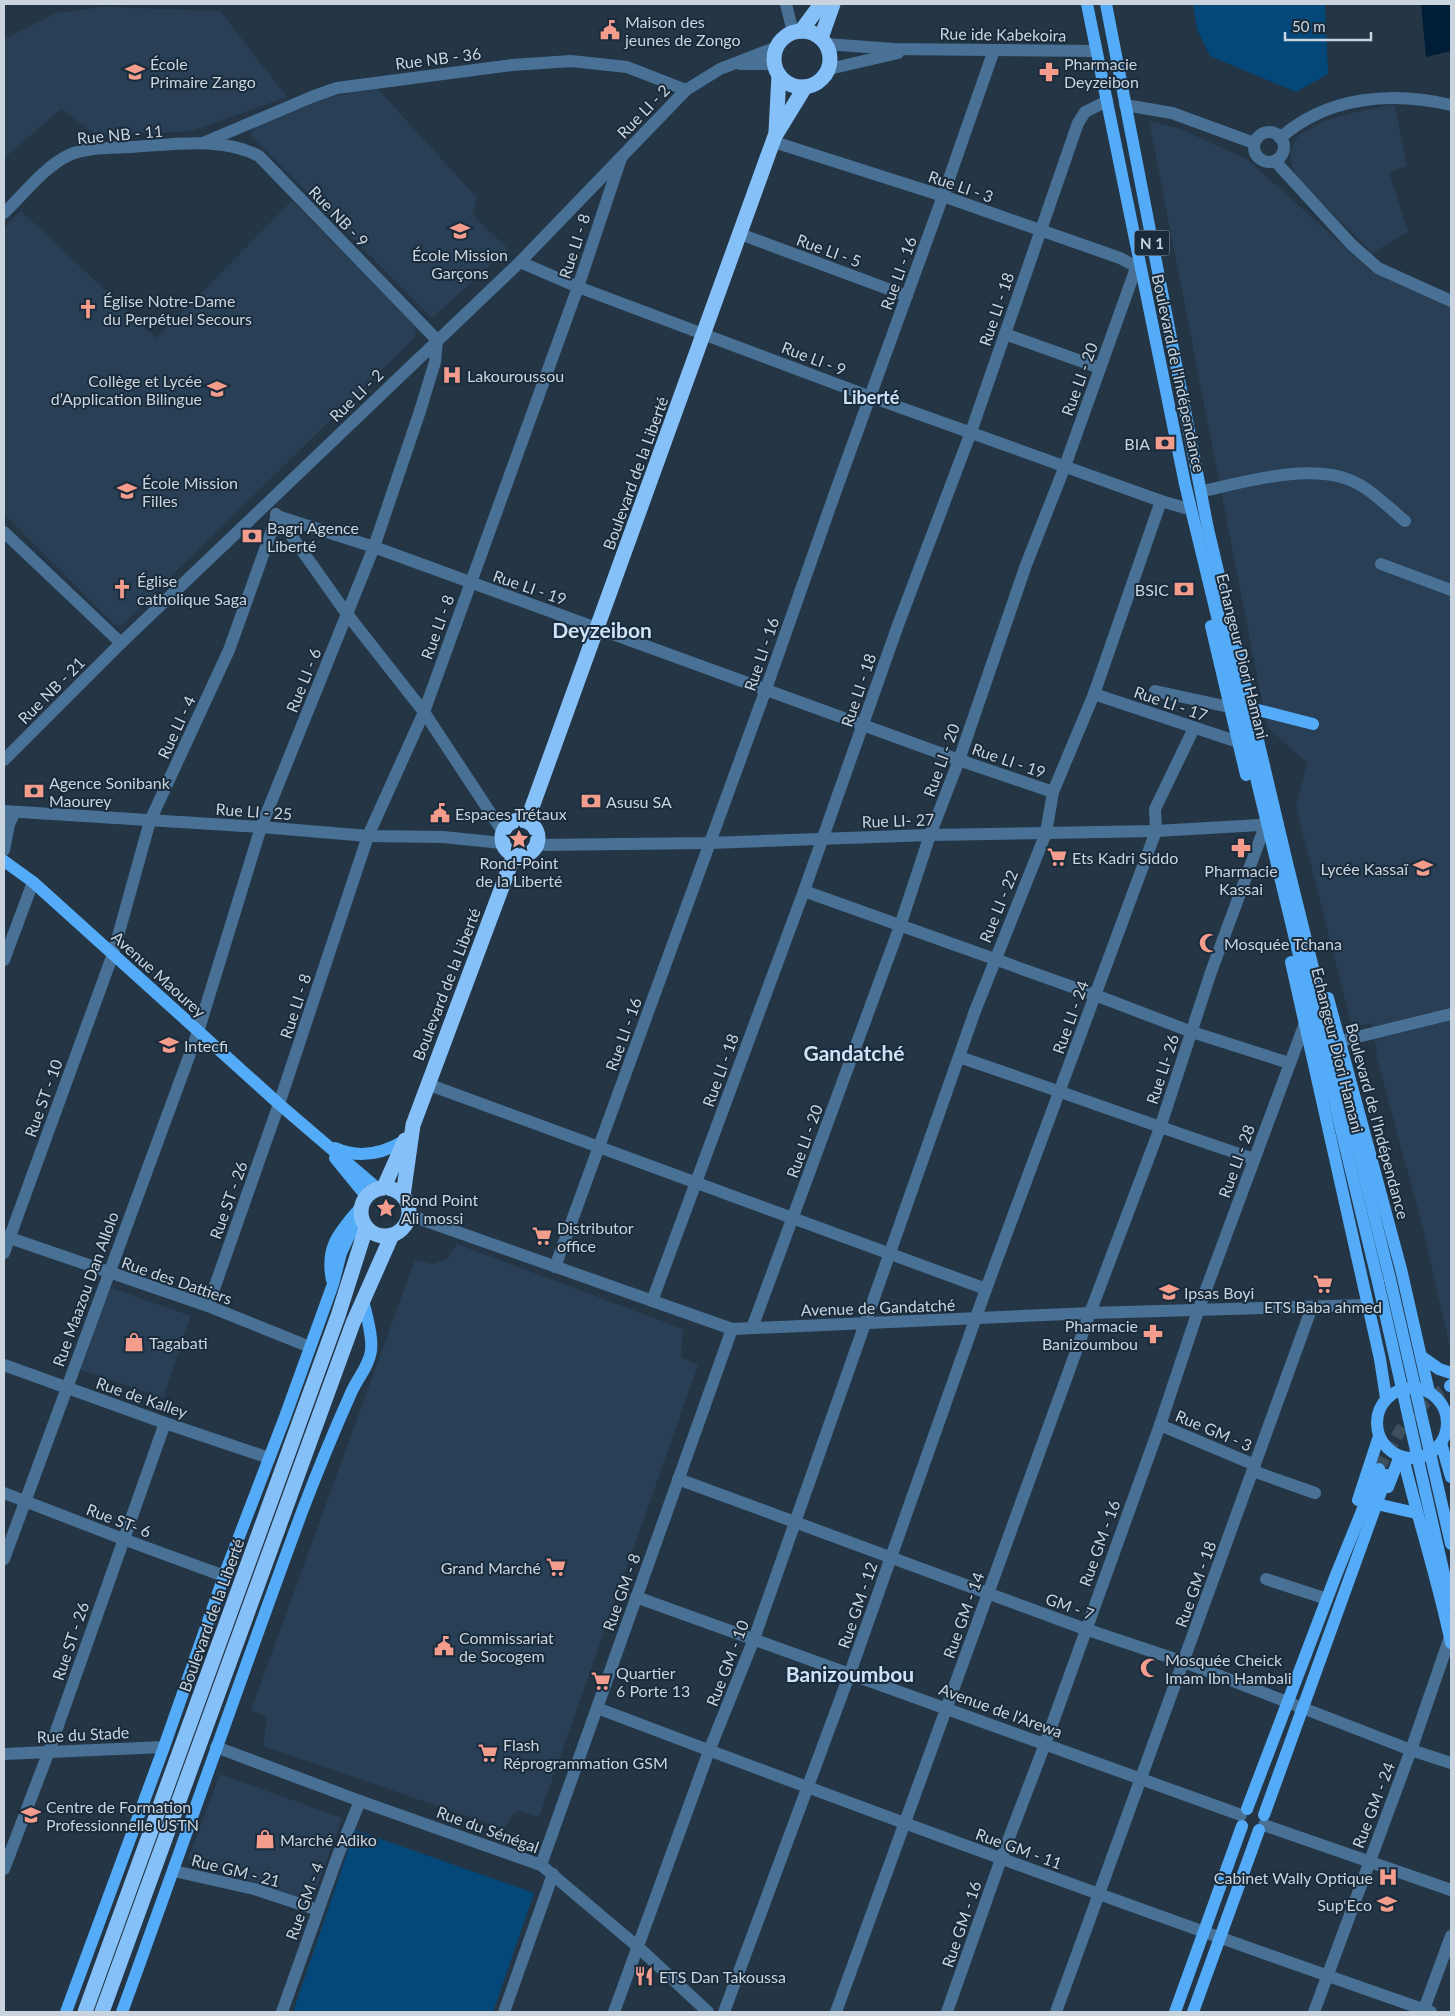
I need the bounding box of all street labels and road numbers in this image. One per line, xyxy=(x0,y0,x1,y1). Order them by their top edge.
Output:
street label: Rue ide Kabekoira xyxy=(940,23,1066,45)
street label: Rue NB - 36 xyxy=(394,43,482,73)
street label: Rue LI - 2 xyxy=(613,80,673,142)
street label: Rue NB - 11 xyxy=(76,121,164,147)
street label: Rue LI - 3 xyxy=(926,166,996,206)
street label: Rue NB - 9 xyxy=(305,182,373,250)
street label: Rue LI - 8 xyxy=(555,211,593,281)
street label: Rue LI - 5 xyxy=(794,230,864,270)
road number: N 1 xyxy=(1134,230,1170,256)
street label: Rue LI - 16 xyxy=(876,234,920,312)
street label: Rue LI - 18 xyxy=(975,270,1017,348)
street label: Boulevard de l'Indépendance xyxy=(1149,272,1209,474)
street label: Rue LI - 9 xyxy=(779,337,849,379)
street label: Rue LI - 20 xyxy=(1057,340,1101,418)
street label: Rue LI - 2 xyxy=(325,365,387,425)
street label: Boulevard de la Liberté xyxy=(598,394,672,552)
street label: Rue LI - 19 xyxy=(491,566,569,608)
street label: Echangeur Diori Hamani xyxy=(1213,571,1273,741)
street label: Rue LI - 8 xyxy=(417,592,457,662)
street label: Rue LI - 16 xyxy=(740,615,782,693)
street label: Rue LI - 6 xyxy=(282,645,324,715)
street label: Rue LI - 18 xyxy=(837,651,879,729)
street label: Rue NB - 21 xyxy=(14,653,88,727)
street label: Rue LI - 17 xyxy=(1132,682,1210,724)
street label: Rue LI - 4 xyxy=(153,692,199,762)
street label: Rue LI - 20 xyxy=(919,721,963,799)
street label: Rue LI - 19 xyxy=(970,739,1048,781)
street label: Rue LI - 25 xyxy=(215,799,293,823)
street label: Rue LI- 27 xyxy=(861,809,935,831)
street label: Rue LI - 22 xyxy=(975,867,1021,945)
street label: Boulevard de la Liberté xyxy=(408,905,484,1063)
street label: Avenue Maourey xyxy=(108,927,210,1022)
street label: Echangeur Diori Hamani xyxy=(1308,965,1368,1135)
street label: Rue LI - 8 xyxy=(276,971,314,1041)
street label: Rue LI - 24 xyxy=(1048,978,1092,1056)
street label: Rue LI - 16 xyxy=(601,995,645,1073)
street label: Boulevard de l'Indépendance xyxy=(1343,1021,1413,1221)
street label: Rue LI - 18 xyxy=(698,1031,742,1109)
street label: Rue LI- 26 xyxy=(1142,1032,1182,1106)
street label: Rue ST - 10 xyxy=(20,1056,66,1140)
street label: Rue LI - 20 xyxy=(782,1102,826,1180)
street label: Rue LI - 28 xyxy=(1214,1122,1258,1200)
street label: Rue ST - 26 xyxy=(205,1158,251,1242)
street label: Rue Maazou Dan Allolo xyxy=(48,1209,122,1369)
street label: Rue des Dattiers xyxy=(119,1252,235,1308)
street label: Avenue de Gandatché xyxy=(800,1295,956,1319)
street label: Rue de Kalley xyxy=(94,1373,191,1422)
street label: Rue GM - 3 xyxy=(1173,1405,1255,1455)
street label: Rue GM - 16 xyxy=(1075,1497,1123,1589)
street label: Rue ST- 6 xyxy=(84,1499,154,1541)
street label: Boulevard de la Liberté xyxy=(174,1536,248,1694)
street label: Rue GM - 18 xyxy=(1171,1538,1219,1630)
street label: Rue GM - 8 xyxy=(598,1551,644,1633)
street label: Rue GM - 12 xyxy=(833,1559,881,1651)
street label: Rue GM - 14 xyxy=(939,1569,987,1661)
street label: GM - 7 xyxy=(1043,1589,1097,1623)
street label: Rue ST - 26 xyxy=(48,1599,92,1683)
street label: Rue GM - 10 xyxy=(702,1617,752,1709)
street label: Avenue de l'Arewa xyxy=(937,1679,1065,1741)
street label: Rue du Stade xyxy=(36,1722,130,1746)
street label: Rue GM - 24 xyxy=(1348,1759,1398,1851)
street label: Rue du Sénégal xyxy=(434,1802,542,1856)
street label: Rue GM - 11 xyxy=(973,1824,1065,1872)
street label: Rue GM - 21 xyxy=(190,1850,282,1890)
street label: Rue GM - 4 xyxy=(281,1860,327,1942)
street label: Rue GM - 16 xyxy=(937,1878,985,1970)

